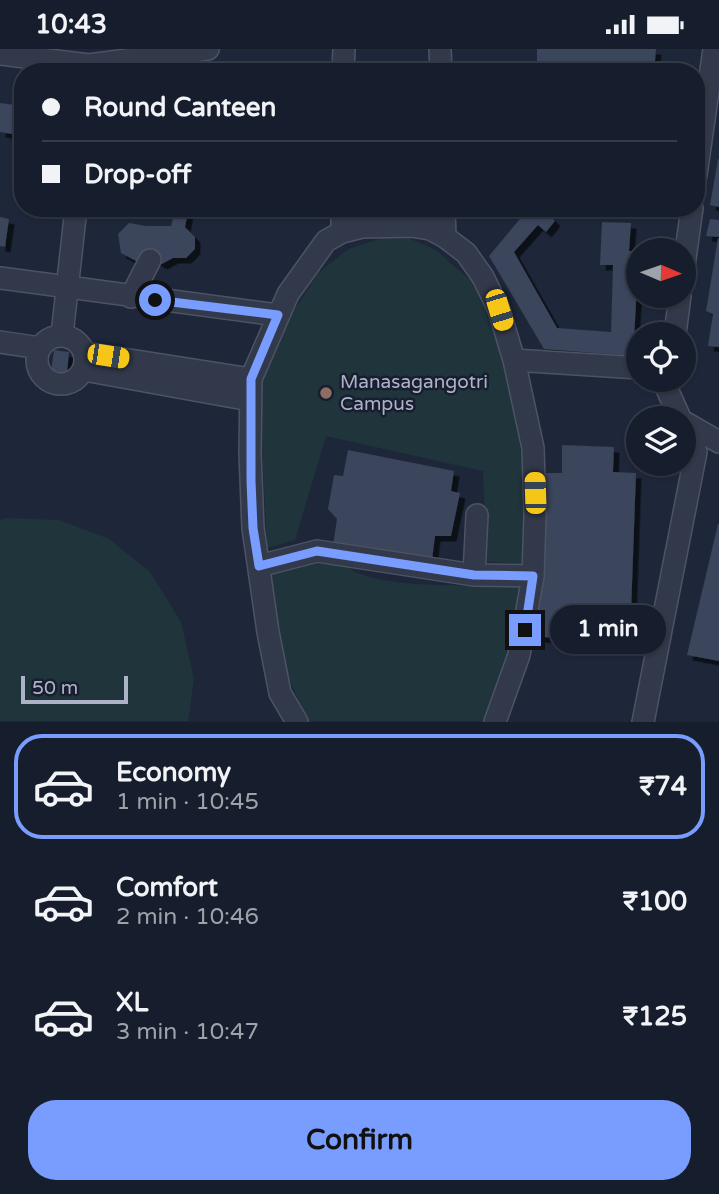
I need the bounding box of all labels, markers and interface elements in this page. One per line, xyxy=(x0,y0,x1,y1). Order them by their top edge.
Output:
text: 10:43 xyxy=(35,9,107,40)
text: Round Canteen xyxy=(84,92,276,123)
text: Drop-off xyxy=(84,159,191,190)
north arrow xyxy=(626,238,696,308)
map controls xyxy=(626,238,696,476)
route start xyxy=(139,284,171,316)
car xyxy=(483,287,516,333)
button: locate xyxy=(626,322,696,392)
car xyxy=(86,342,131,370)
place label: Manasagangotri Campus xyxy=(340,371,488,415)
marker: Manasagangotri Campus xyxy=(318,385,334,401)
button: layers xyxy=(626,406,696,476)
car xyxy=(524,472,547,514)
callout: 1 min xyxy=(550,605,665,655)
route end xyxy=(509,614,541,646)
text: 1 min xyxy=(577,615,639,643)
scale bar xyxy=(21,673,128,704)
text: 50 m xyxy=(32,677,78,699)
icon: car xyxy=(32,755,95,818)
text: Economy xyxy=(116,757,231,788)
text: ₹74 xyxy=(639,771,687,802)
text: 1 min · 10:45 xyxy=(116,788,259,816)
icon: car xyxy=(32,870,95,933)
text: Comfort xyxy=(116,872,218,903)
text: ₹100 xyxy=(623,886,687,917)
text: 2 min · 10:46 xyxy=(116,903,259,931)
icon: car xyxy=(32,985,95,1048)
text: XL xyxy=(116,987,148,1018)
text: ₹125 xyxy=(623,1001,687,1032)
text: 3 min · 10:47 xyxy=(116,1018,259,1046)
button: Confirm xyxy=(28,1100,691,1180)

